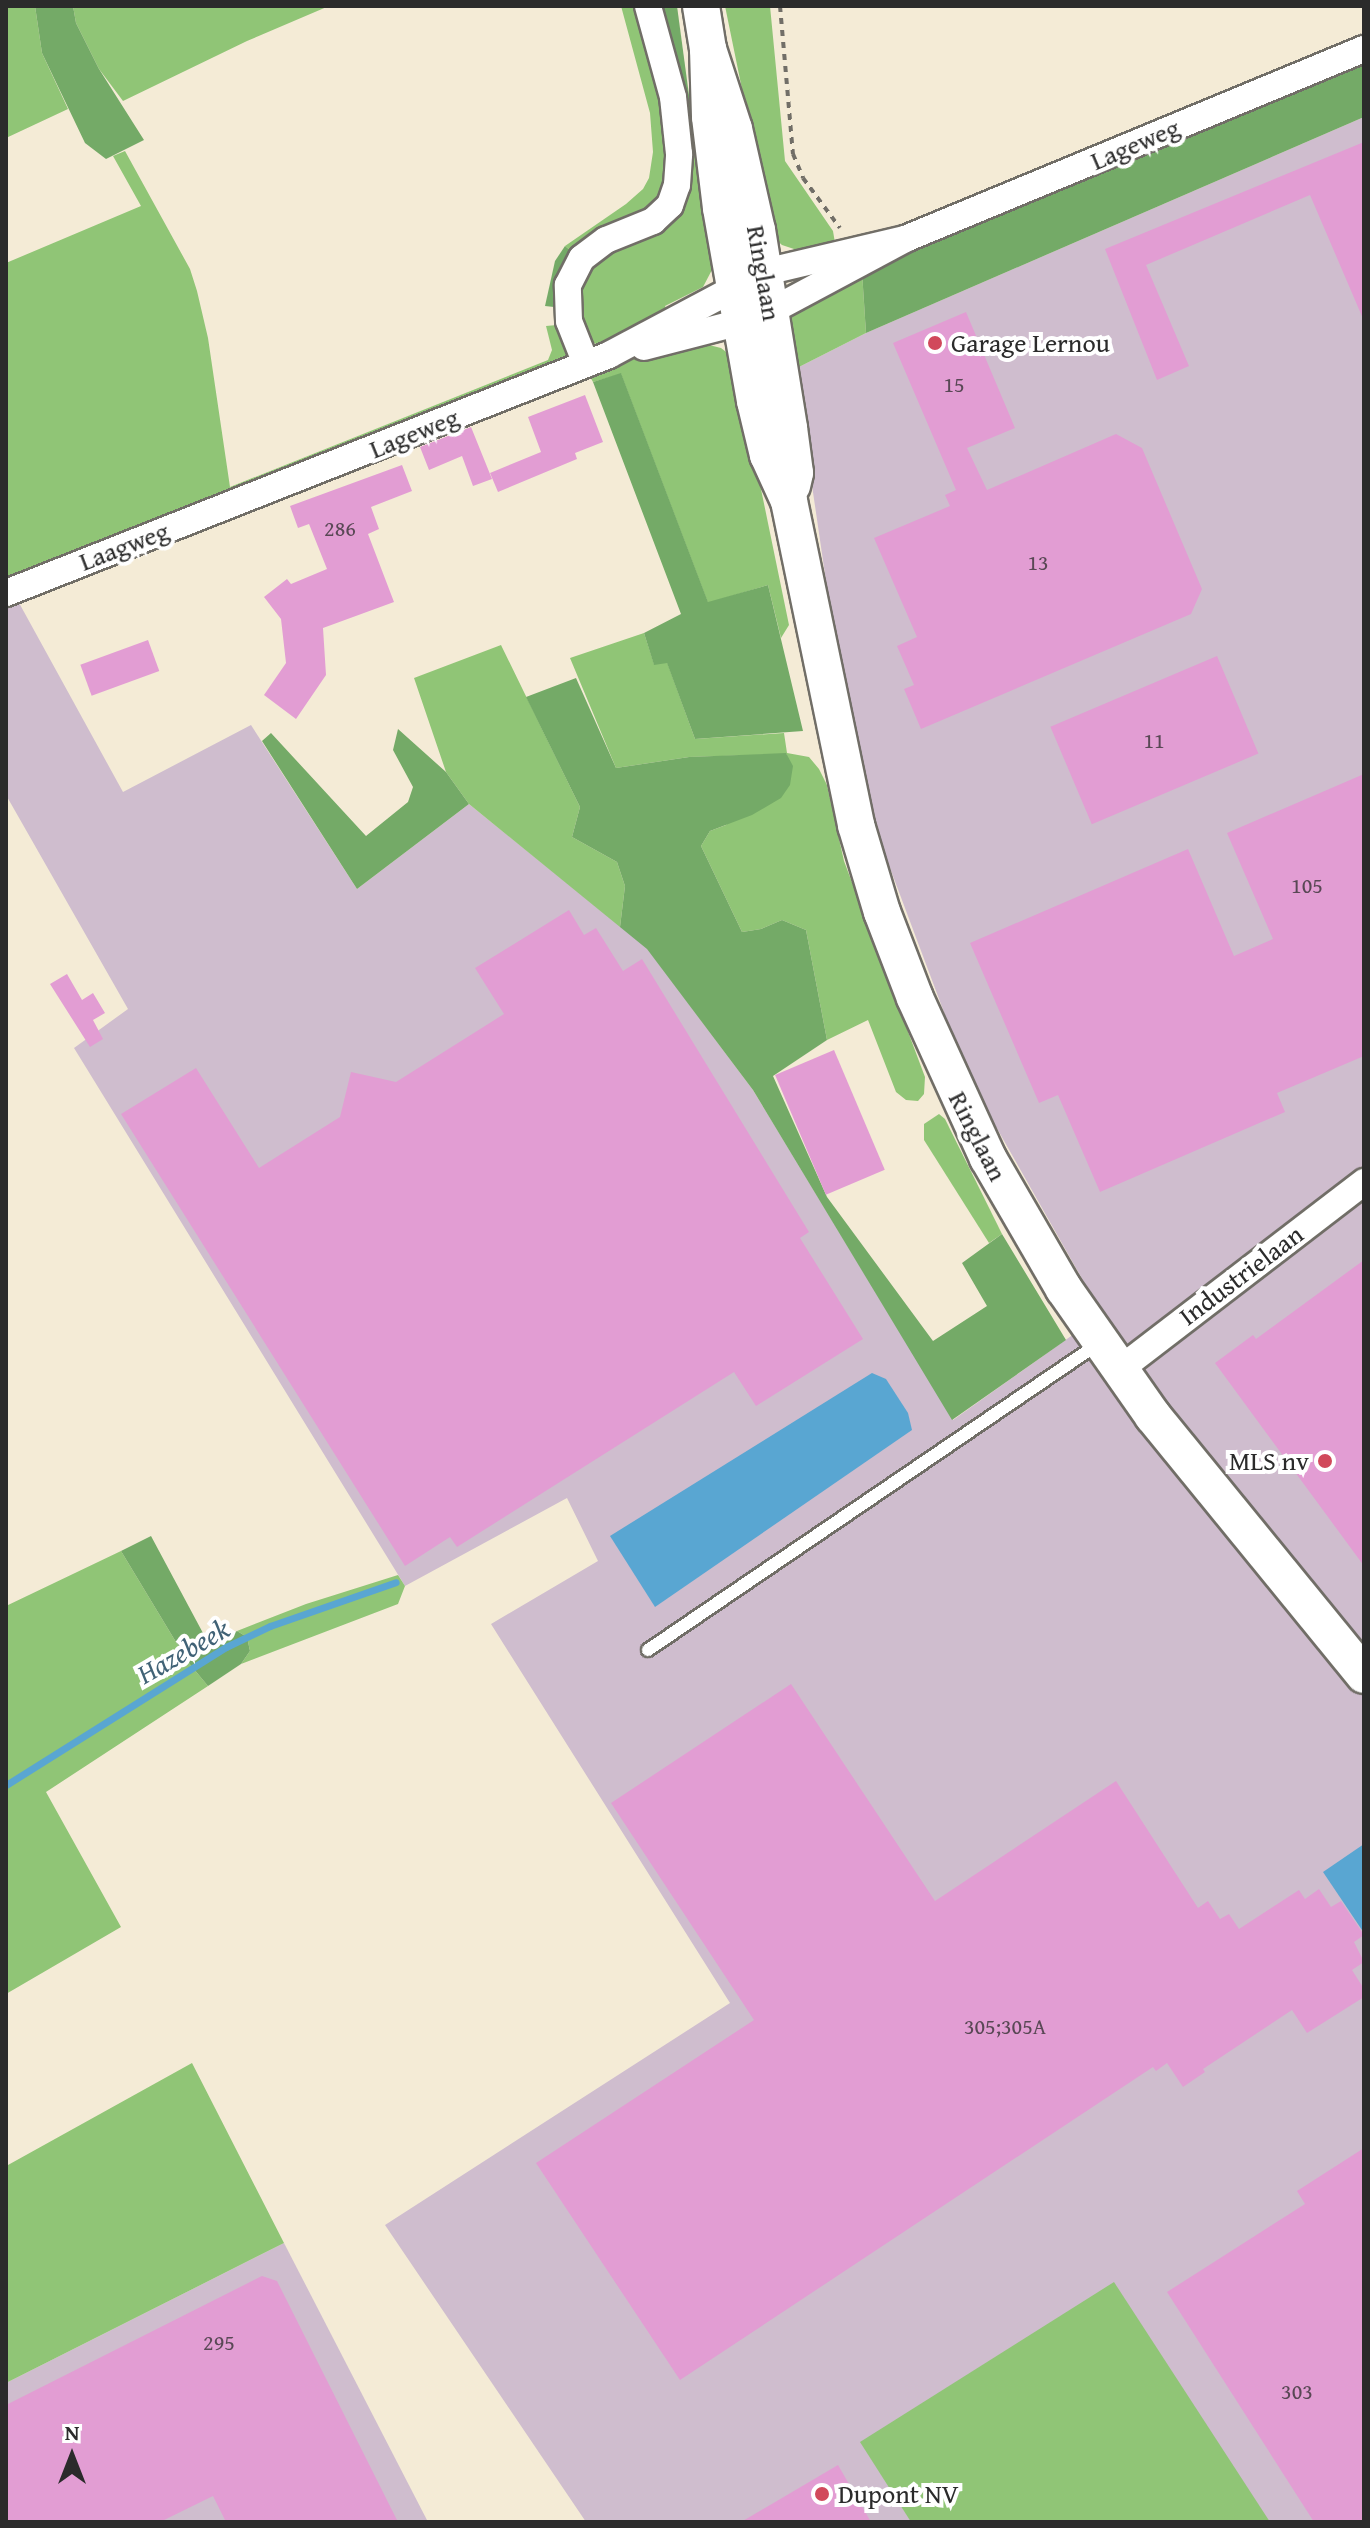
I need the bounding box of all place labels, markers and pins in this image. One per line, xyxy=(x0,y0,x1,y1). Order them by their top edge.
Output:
place label: Garage Lernou xyxy=(951,327,1110,359)
marker: Garage Lernou xyxy=(926,334,944,352)
place label: MLS nv xyxy=(1229,1445,1309,1477)
marker: MLS nv xyxy=(1316,1452,1334,1470)
place label: Dupont NV xyxy=(838,2478,959,2510)
marker: Dupont NV xyxy=(813,2485,831,2503)

